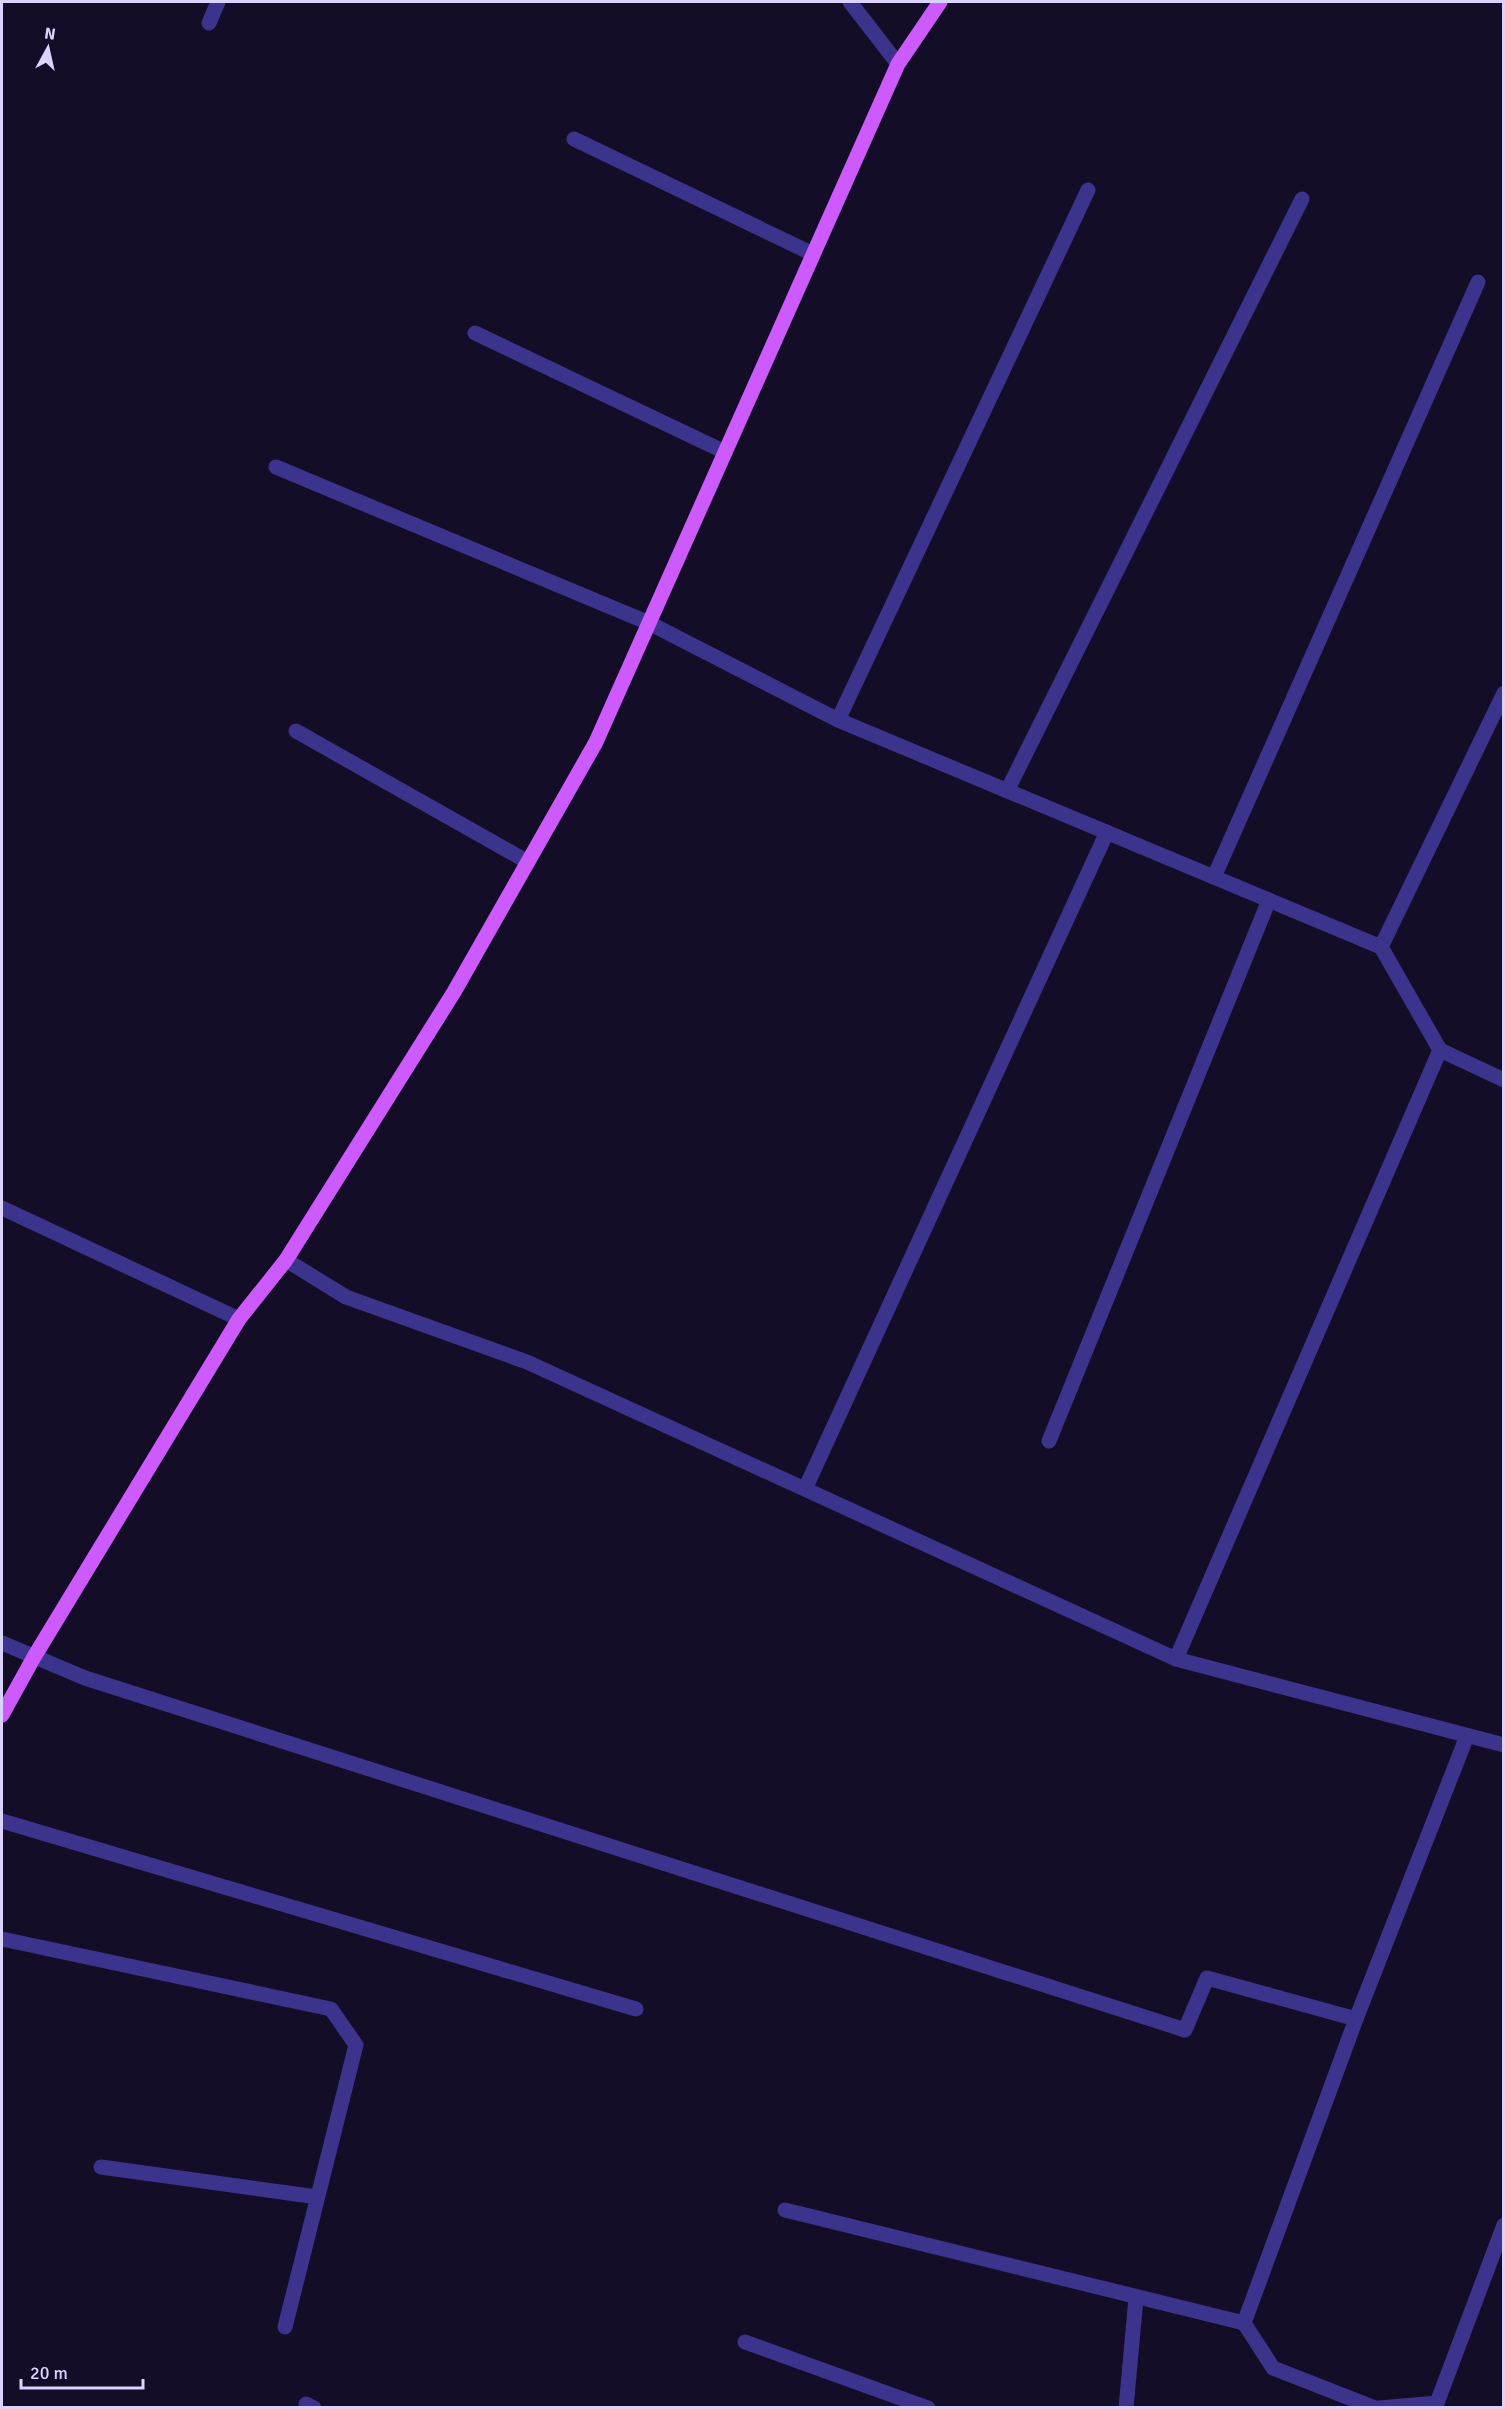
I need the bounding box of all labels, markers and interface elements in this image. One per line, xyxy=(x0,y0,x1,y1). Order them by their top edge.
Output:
north arrow xyxy=(18,18,78,78)
text: N xyxy=(43,23,57,45)
scale bar xyxy=(21,2352,142,2390)
text: 20 m xyxy=(30,2362,68,2384)

